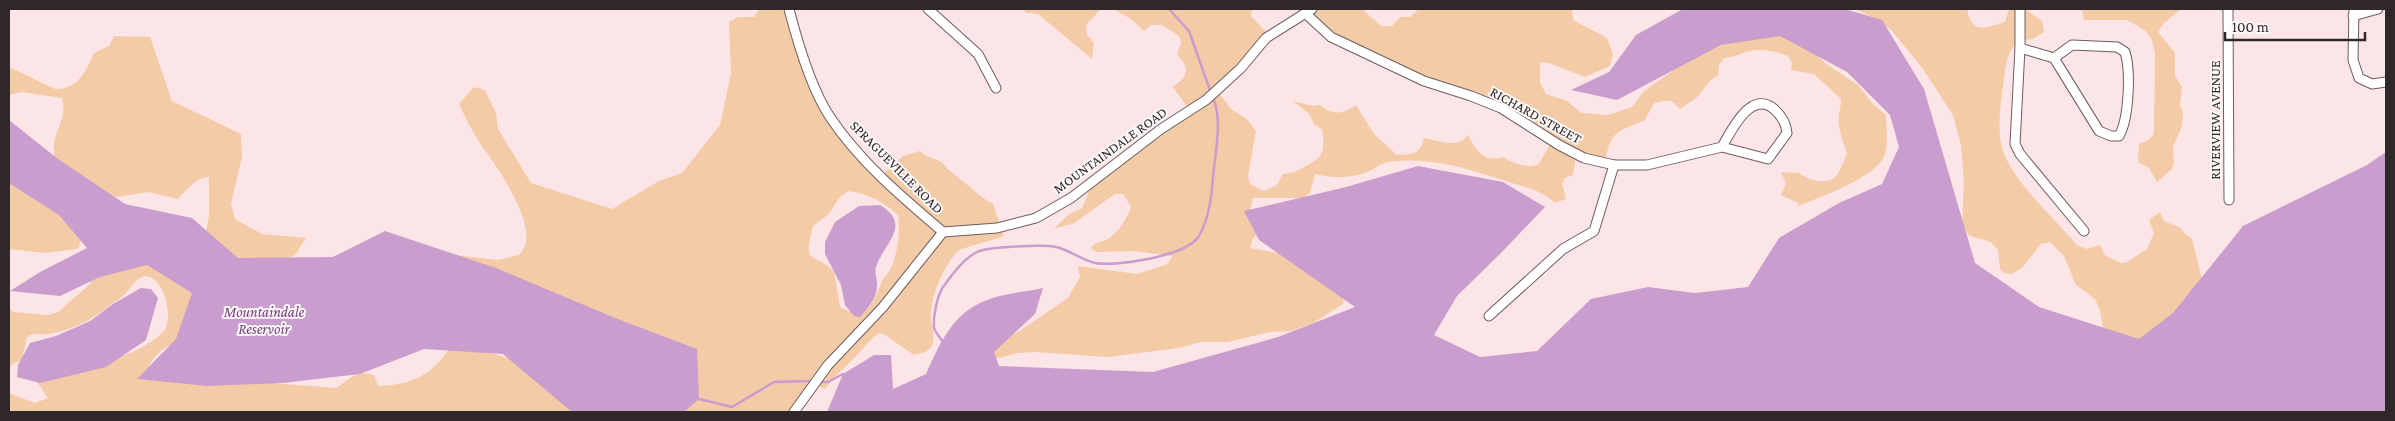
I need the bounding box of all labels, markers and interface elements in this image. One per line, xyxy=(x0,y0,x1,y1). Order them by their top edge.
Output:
scale bar xyxy=(2225,10,2365,42)
text: 100 m xyxy=(2232,19,2269,35)
street label: RIVERVIEW AVENUE xyxy=(2207,60,2223,180)
street label: RICHARD STREET xyxy=(1488,83,1585,147)
street label: MOUNTAINDALE ROAD xyxy=(1050,103,1170,197)
street label: SPRAGUEVILLE ROAD xyxy=(847,117,947,217)
water label: Mountaindale Reservoir xyxy=(223,304,305,337)

